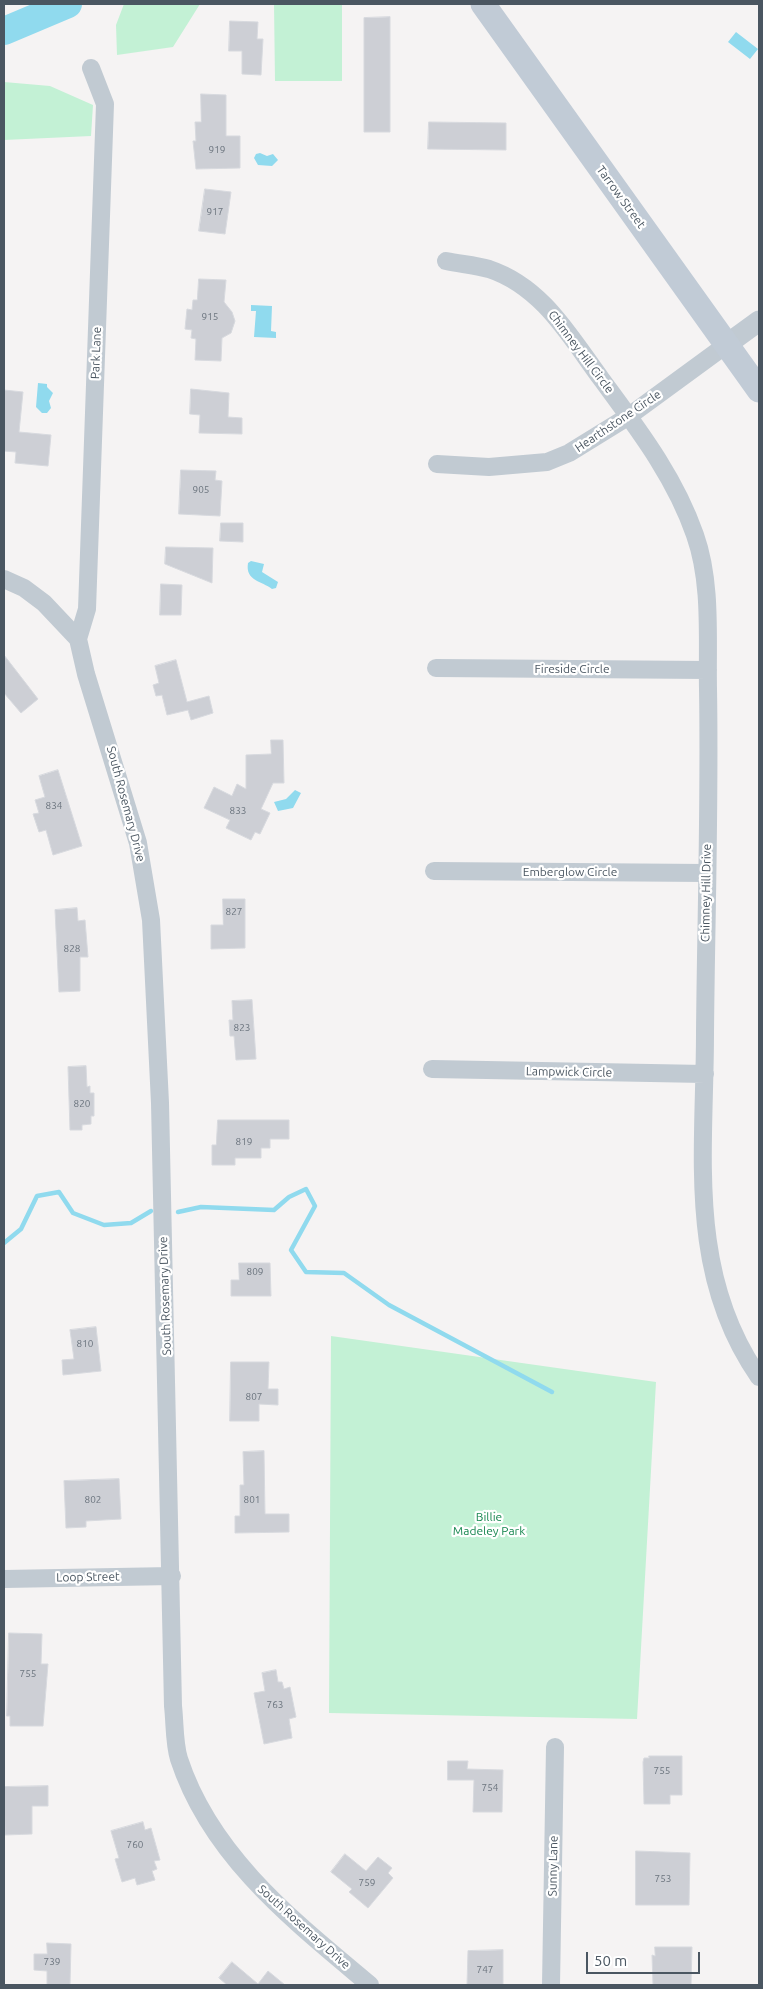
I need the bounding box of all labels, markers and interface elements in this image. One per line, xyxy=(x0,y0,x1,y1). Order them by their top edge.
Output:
house number: 919 xyxy=(209,144,225,156)
street label: Tarrow Street xyxy=(593,163,649,231)
house number: 917 xyxy=(207,206,223,218)
street label: Chimney Hill Circle xyxy=(545,308,617,396)
house number: 915 xyxy=(202,311,218,323)
street label: Park Lane xyxy=(88,327,104,379)
street label: Hearthstone Circle xyxy=(572,387,664,455)
house number: 905 xyxy=(193,484,209,496)
street label: Fireside Circle xyxy=(534,662,610,676)
street label: South Rosemary Drive xyxy=(104,745,148,863)
house number: 834 xyxy=(46,800,62,812)
house number: 833 xyxy=(230,805,246,817)
street label: Chimney Hill Drive xyxy=(698,844,714,942)
street label: Emberglow Circle xyxy=(523,865,617,879)
house number: 827 xyxy=(226,906,242,918)
house number: 828 xyxy=(64,943,80,955)
house number: 823 xyxy=(234,1022,250,1034)
street label: Lampwick Circle xyxy=(526,1064,612,1080)
house number: 820 xyxy=(74,1098,90,1110)
house number: 819 xyxy=(236,1136,252,1148)
street label: South Rosemary Drive xyxy=(156,1236,174,1356)
house number: 809 xyxy=(247,1266,263,1278)
house number: 810 xyxy=(77,1338,93,1350)
house number: 807 xyxy=(246,1391,262,1403)
house number: 802 xyxy=(85,1494,101,1506)
house number: 801 xyxy=(244,1494,260,1506)
park label: Billie Madeley Park xyxy=(453,1510,525,1538)
street label: Loop Street xyxy=(56,1569,120,1585)
house number: 755 xyxy=(20,1668,36,1680)
house number: 763 xyxy=(267,1699,283,1711)
house number: 755 xyxy=(654,1765,670,1777)
house number: 754 xyxy=(482,1782,498,1794)
street label: Sunny Lane xyxy=(545,1835,561,1897)
house number: 760 xyxy=(127,1839,143,1851)
house number: 753 xyxy=(655,1873,671,1885)
house number: 759 xyxy=(359,1877,375,1889)
street label: South Rosemary Drive xyxy=(255,1882,353,1972)
scale bar xyxy=(588,1942,702,1974)
text: 50 m xyxy=(594,1952,627,1969)
house number: 739 xyxy=(44,1956,60,1968)
house number: 747 xyxy=(477,1964,493,1976)

